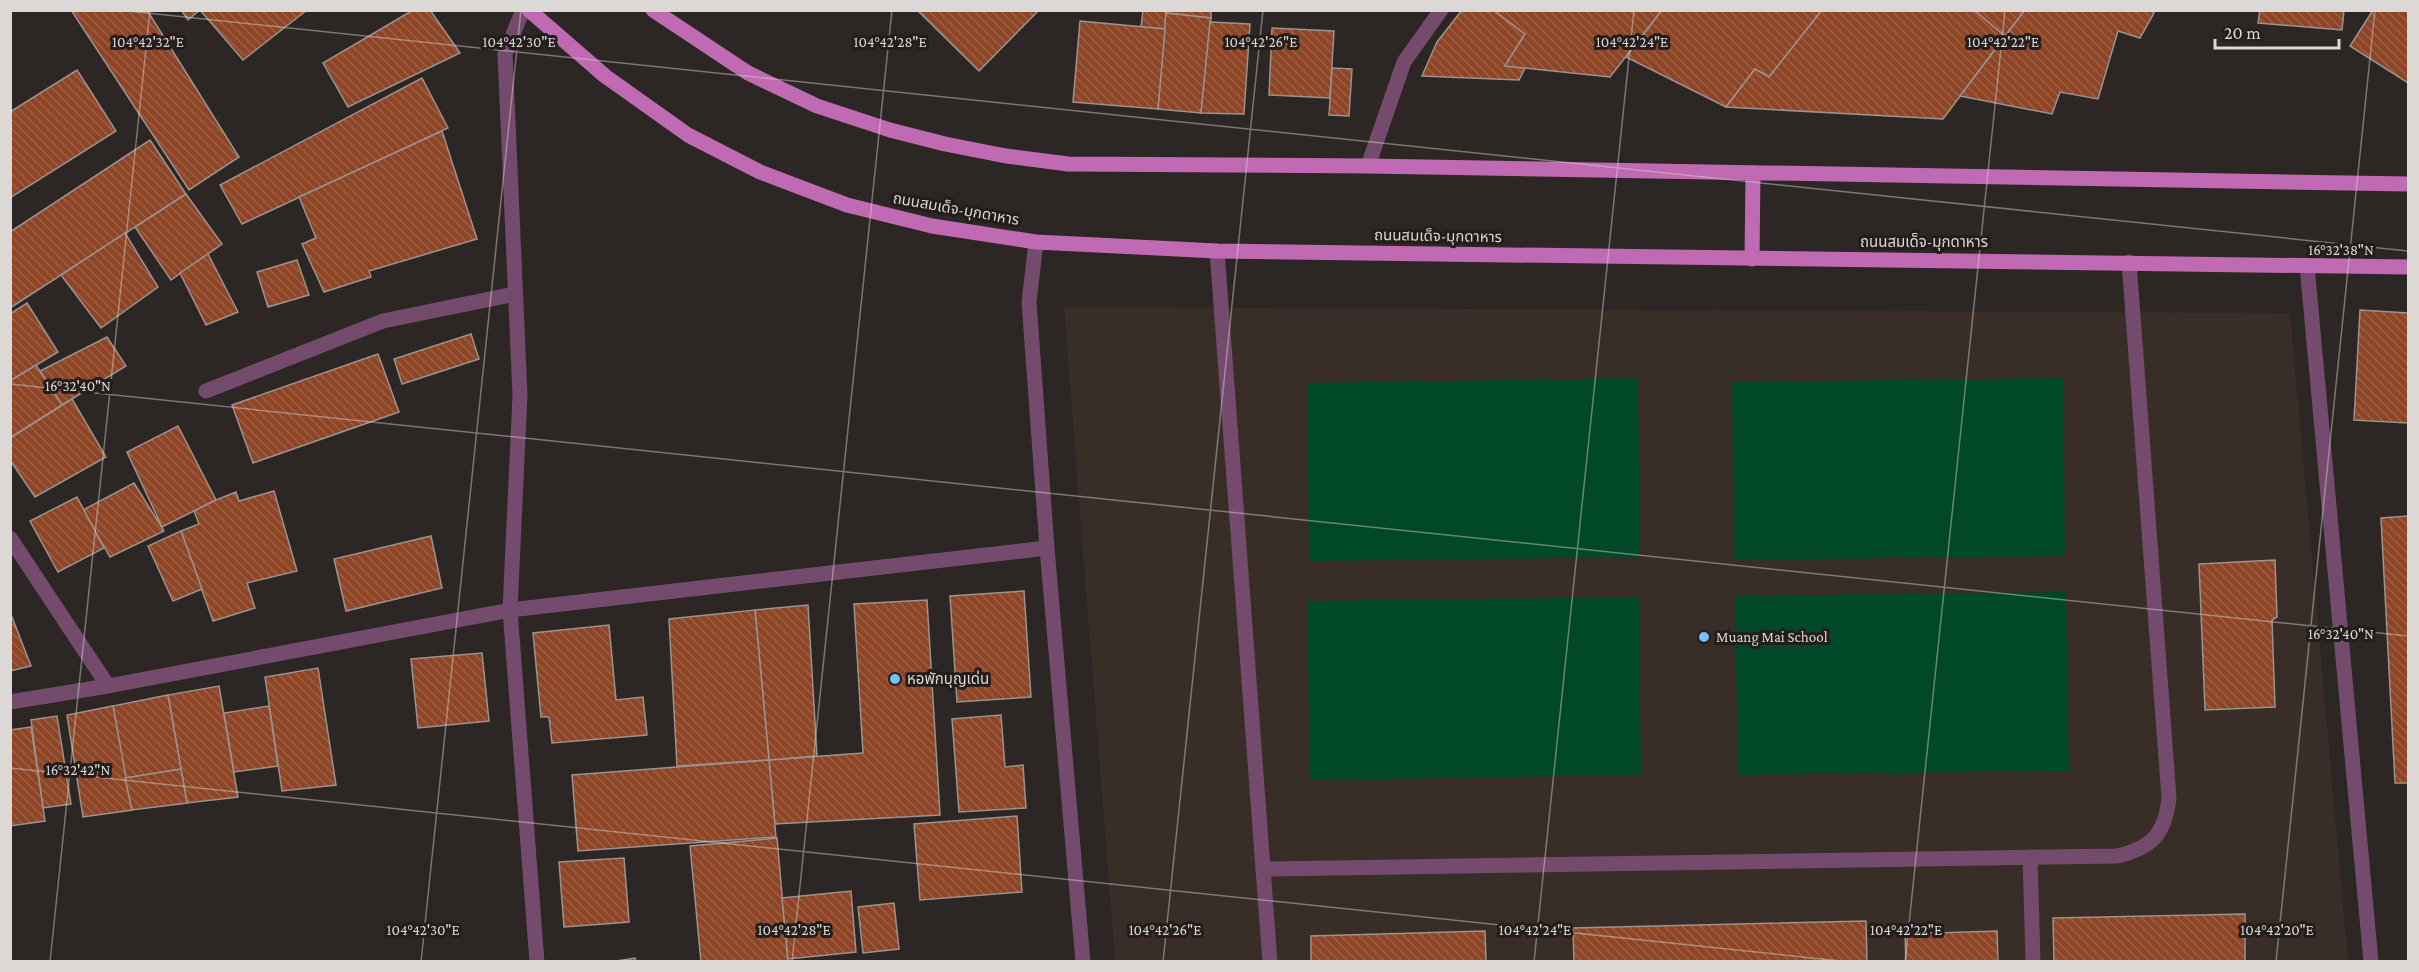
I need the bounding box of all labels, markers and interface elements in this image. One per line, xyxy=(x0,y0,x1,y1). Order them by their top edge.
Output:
scale bar xyxy=(2215,12,2340,50)
text: 20 m xyxy=(2224,23,2261,43)
text: 104°42'32"E xyxy=(112,34,184,50)
text: 104°42'30"E xyxy=(482,34,556,50)
text: 104°42'28"E xyxy=(853,34,927,50)
text: 104°42'26"E xyxy=(1225,34,1297,50)
text: 104°42'24"E xyxy=(1596,34,1668,50)
text: 104°42'22"E xyxy=(1967,34,2039,50)
street label: ถนนสมเด็จ-มุกดาหาร xyxy=(891,189,1021,229)
street label: ถนนสมเด็จ-มุกดาหาร xyxy=(1374,226,1502,246)
street label: ถนนสมเด็จ-มุกดาหาร xyxy=(1860,233,1988,251)
text: 16°32'38"N xyxy=(2308,242,2374,258)
text: 16°32'40"N xyxy=(45,378,111,394)
text: 16°32'40"N xyxy=(2308,626,2374,642)
place label: Muang Mai School xyxy=(1716,629,1828,646)
marker: Muang Mai School xyxy=(1697,630,1711,644)
place label: หอพักบุญเด่น xyxy=(907,670,989,688)
marker: หอพักบุญเด่น xyxy=(888,672,902,686)
text: 16°32'42"N xyxy=(46,762,110,778)
text: 104°42'30"E xyxy=(386,922,460,938)
text: 104°42'28"E xyxy=(757,922,831,938)
text: 104°42'26"E xyxy=(1129,922,1201,938)
text: 104°42'24"E xyxy=(1499,922,1571,938)
text: 104°42'22"E xyxy=(1870,922,1942,938)
text: 104°42'20"E xyxy=(2240,922,2314,938)

